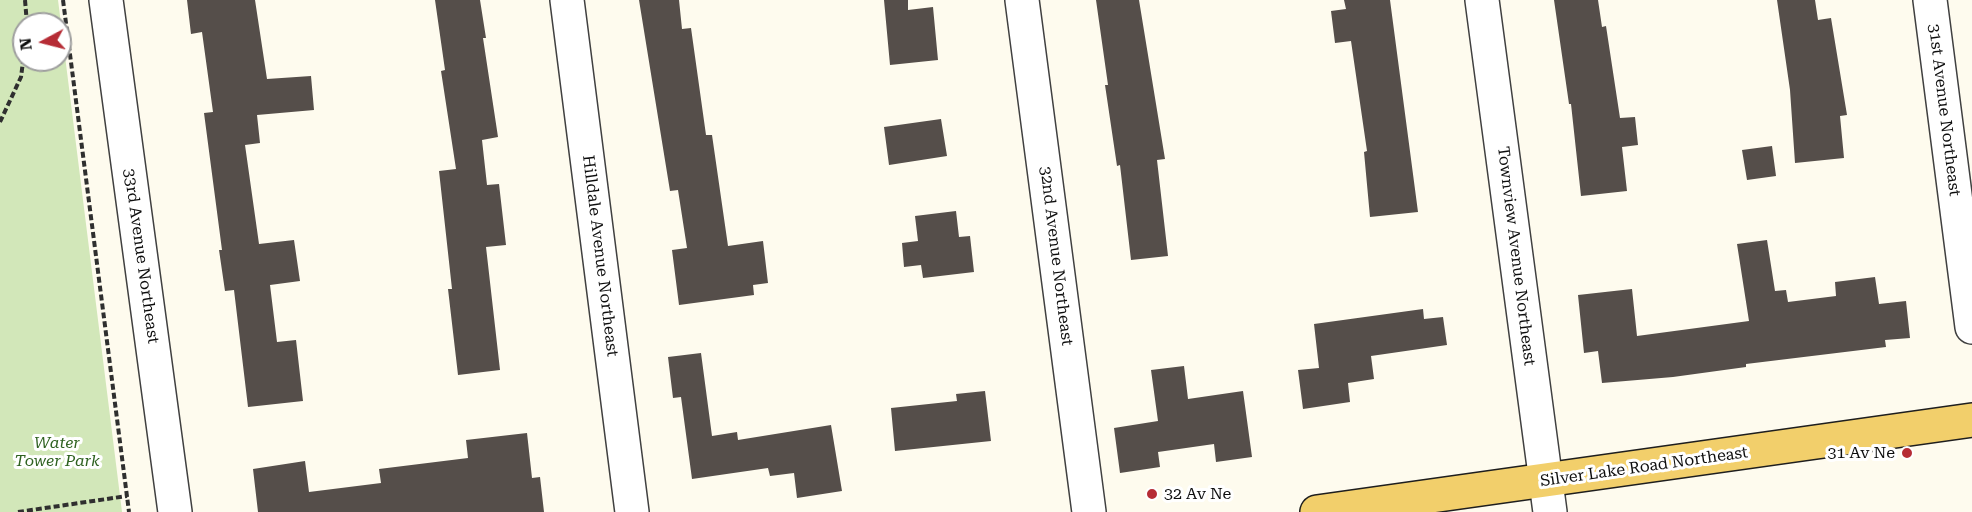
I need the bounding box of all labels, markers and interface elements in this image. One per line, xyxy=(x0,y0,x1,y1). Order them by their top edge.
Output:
north arrow xyxy=(12,12,72,72)
street label: 31st Avenue Northeast xyxy=(1924,23,1964,197)
text: N xyxy=(15,37,36,51)
street label: Townview Avenue Northeast xyxy=(1493,145,1539,367)
street label: Hilldale Avenue Northeast xyxy=(578,154,622,358)
street label: 32nd Avenue Northeast xyxy=(1035,165,1077,347)
street label: 33rd Avenue Northeast xyxy=(119,167,163,345)
park label: Water Tower Park xyxy=(14,433,100,471)
street label: Silver Lake Road Northeast xyxy=(1539,443,1749,491)
place label: 31 Av Ne xyxy=(1828,443,1895,463)
marker: 31 Av Ne xyxy=(1900,446,1914,460)
place label: 32 Av Ne xyxy=(1164,484,1231,504)
marker: 32 Av Ne xyxy=(1145,487,1159,501)

